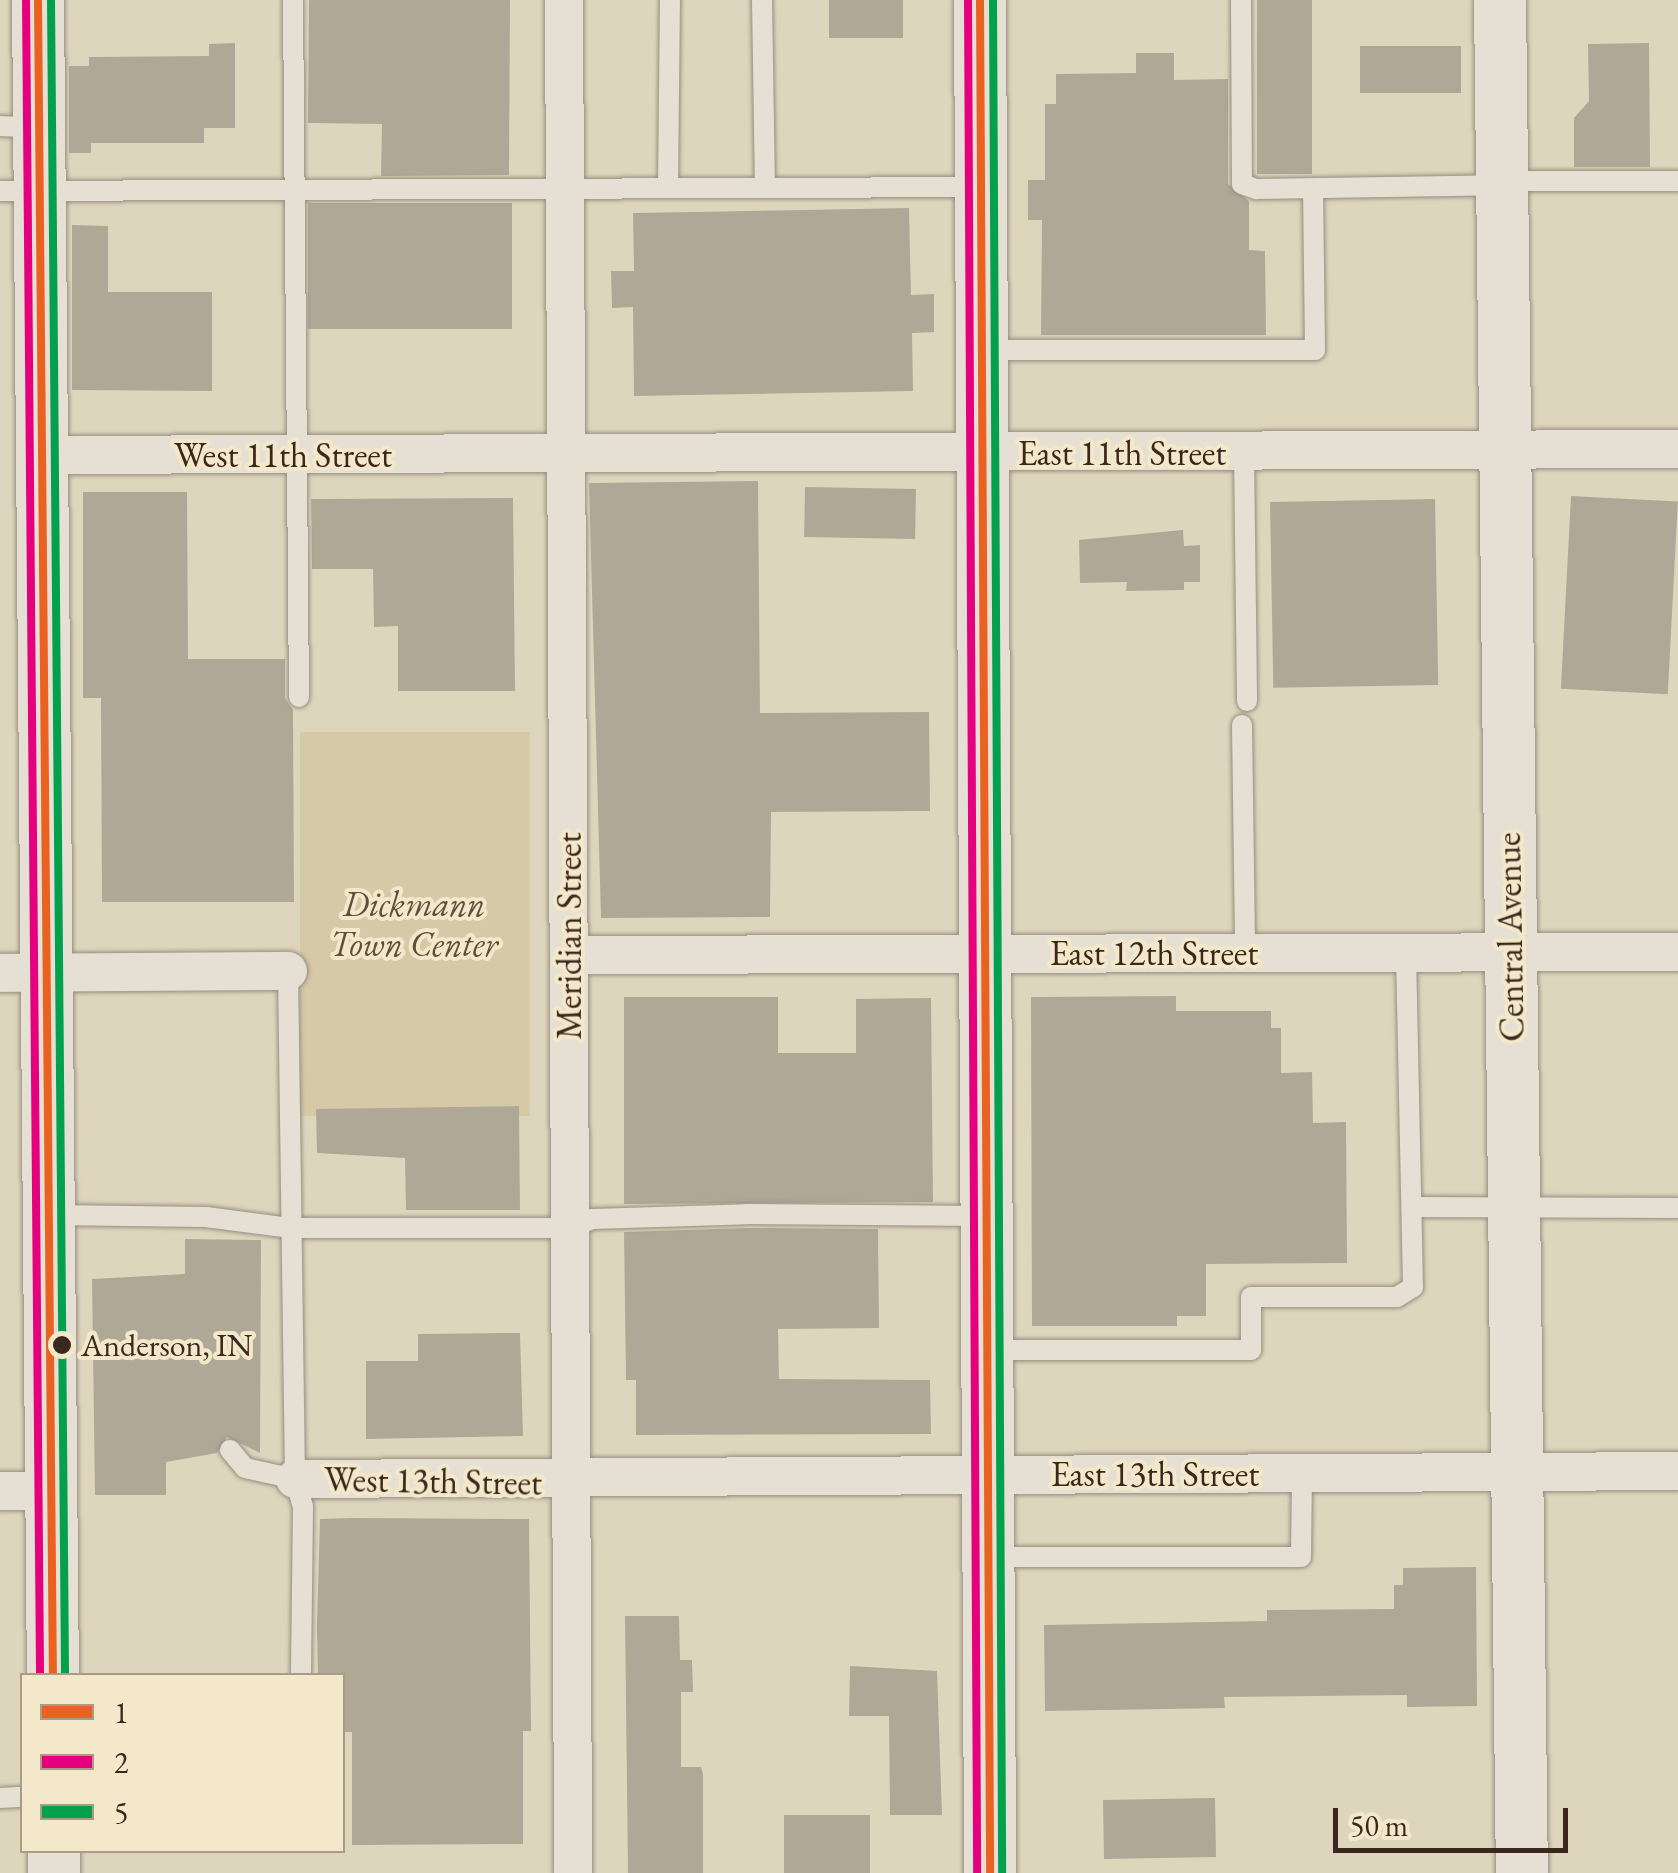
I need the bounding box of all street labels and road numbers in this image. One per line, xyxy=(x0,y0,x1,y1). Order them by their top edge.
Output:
street label: East 11th Street xyxy=(1018,432,1226,474)
street label: West 11th Street xyxy=(174,434,392,476)
street label: Meridian Street xyxy=(548,832,590,1040)
street label: Central Avenue xyxy=(1487,832,1533,1042)
street label: East 12th Street xyxy=(1050,932,1258,974)
street label: East 13th Street xyxy=(1051,1453,1259,1495)
street label: West 13th Street xyxy=(324,1458,542,1504)

